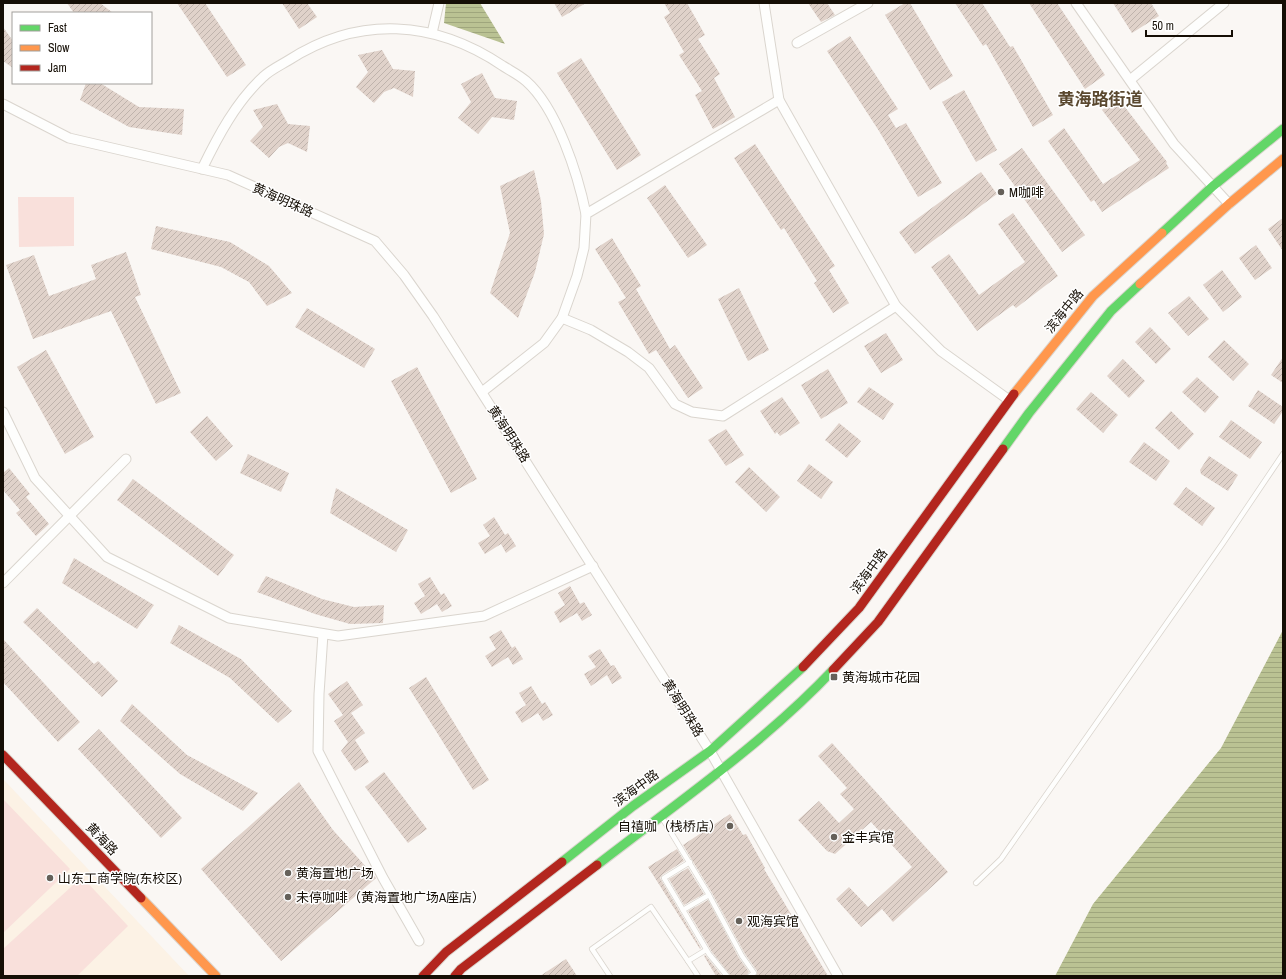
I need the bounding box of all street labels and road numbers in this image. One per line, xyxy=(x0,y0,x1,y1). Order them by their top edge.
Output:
street label: 黄海明珠路 xyxy=(250,179,316,221)
street label: 滨海中路 xyxy=(1041,285,1087,337)
street label: 黄海明珠路 xyxy=(484,402,534,466)
street label: 滨海中路 xyxy=(847,545,891,597)
street label: 黄海明珠路 xyxy=(659,676,707,740)
street label: 滨海中路 xyxy=(610,766,662,810)
street label: 黄海路 xyxy=(82,819,122,859)

